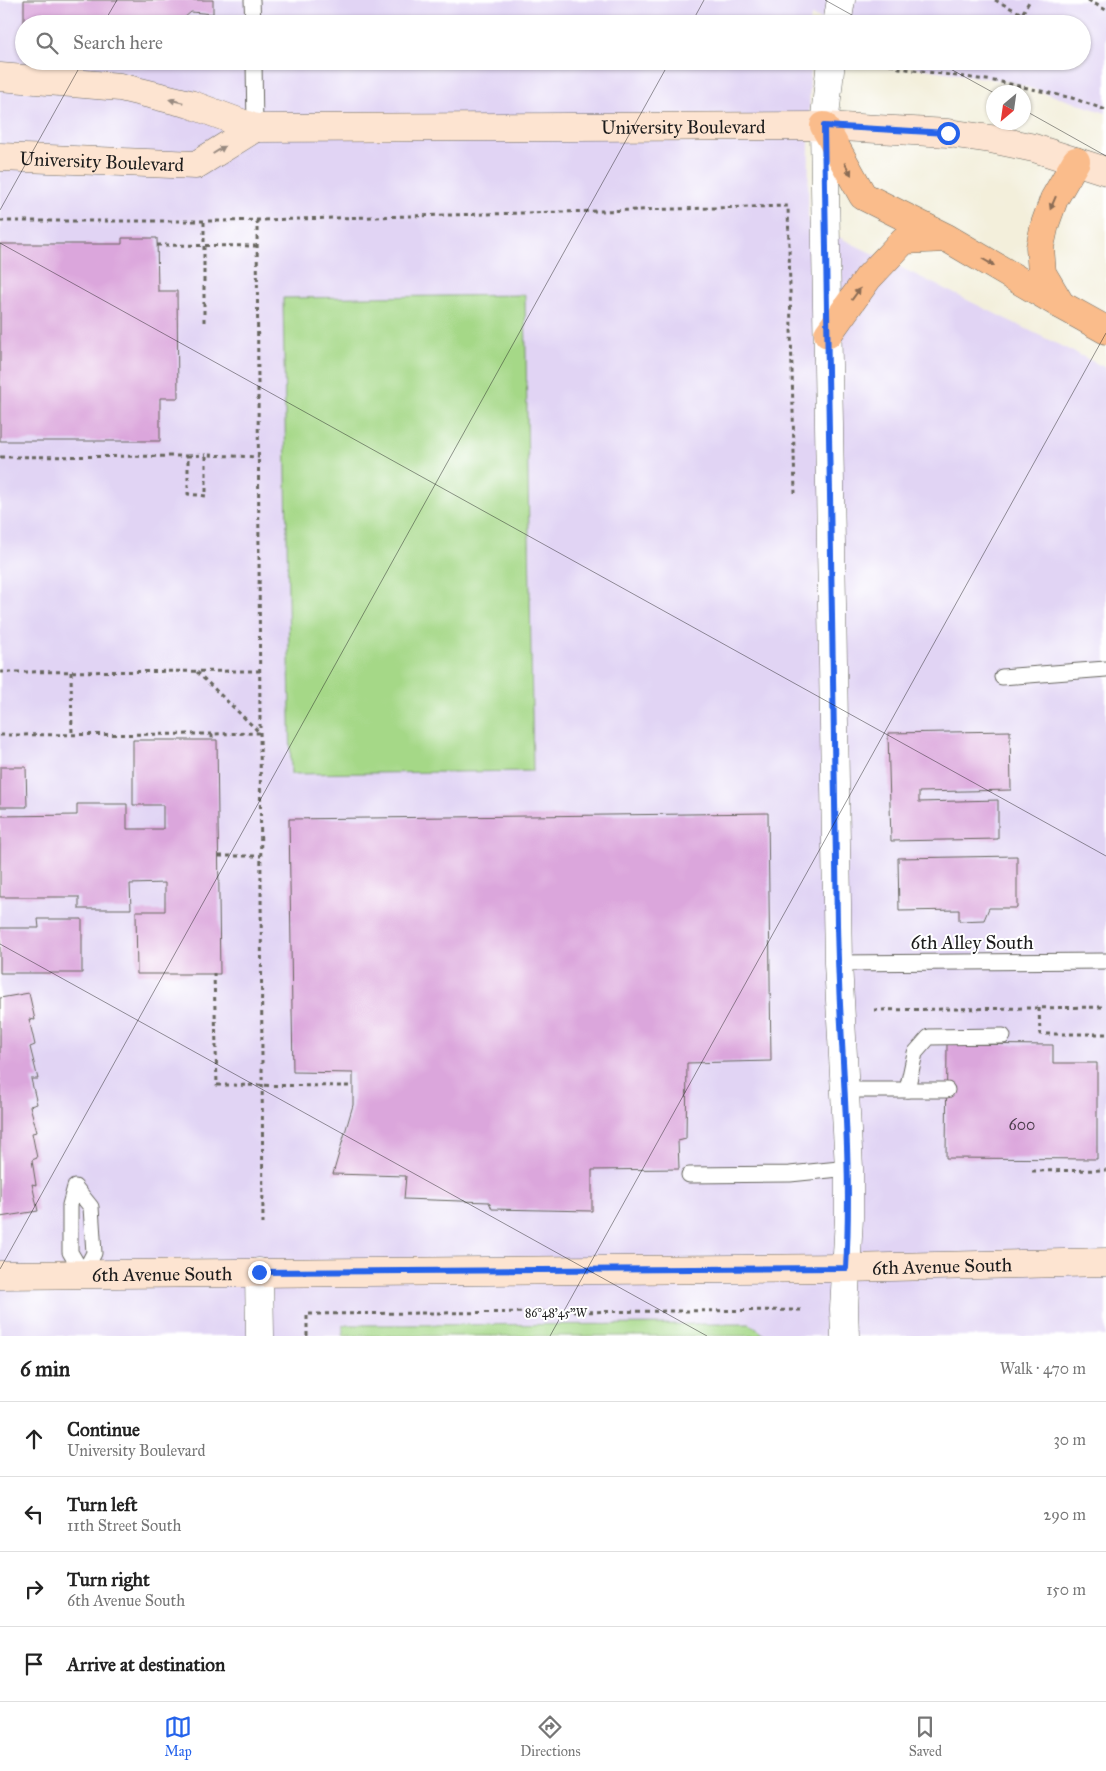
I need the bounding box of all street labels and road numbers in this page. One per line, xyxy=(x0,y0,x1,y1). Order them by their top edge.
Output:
street label: University Boulevard xyxy=(601,115,766,138)
street label: University Boulevard xyxy=(19,146,185,176)
street label: 6th Alley South xyxy=(911,931,1034,954)
street label: 6th Avenue South xyxy=(871,1253,1013,1279)
street label: 6th Avenue South xyxy=(92,1262,233,1286)

